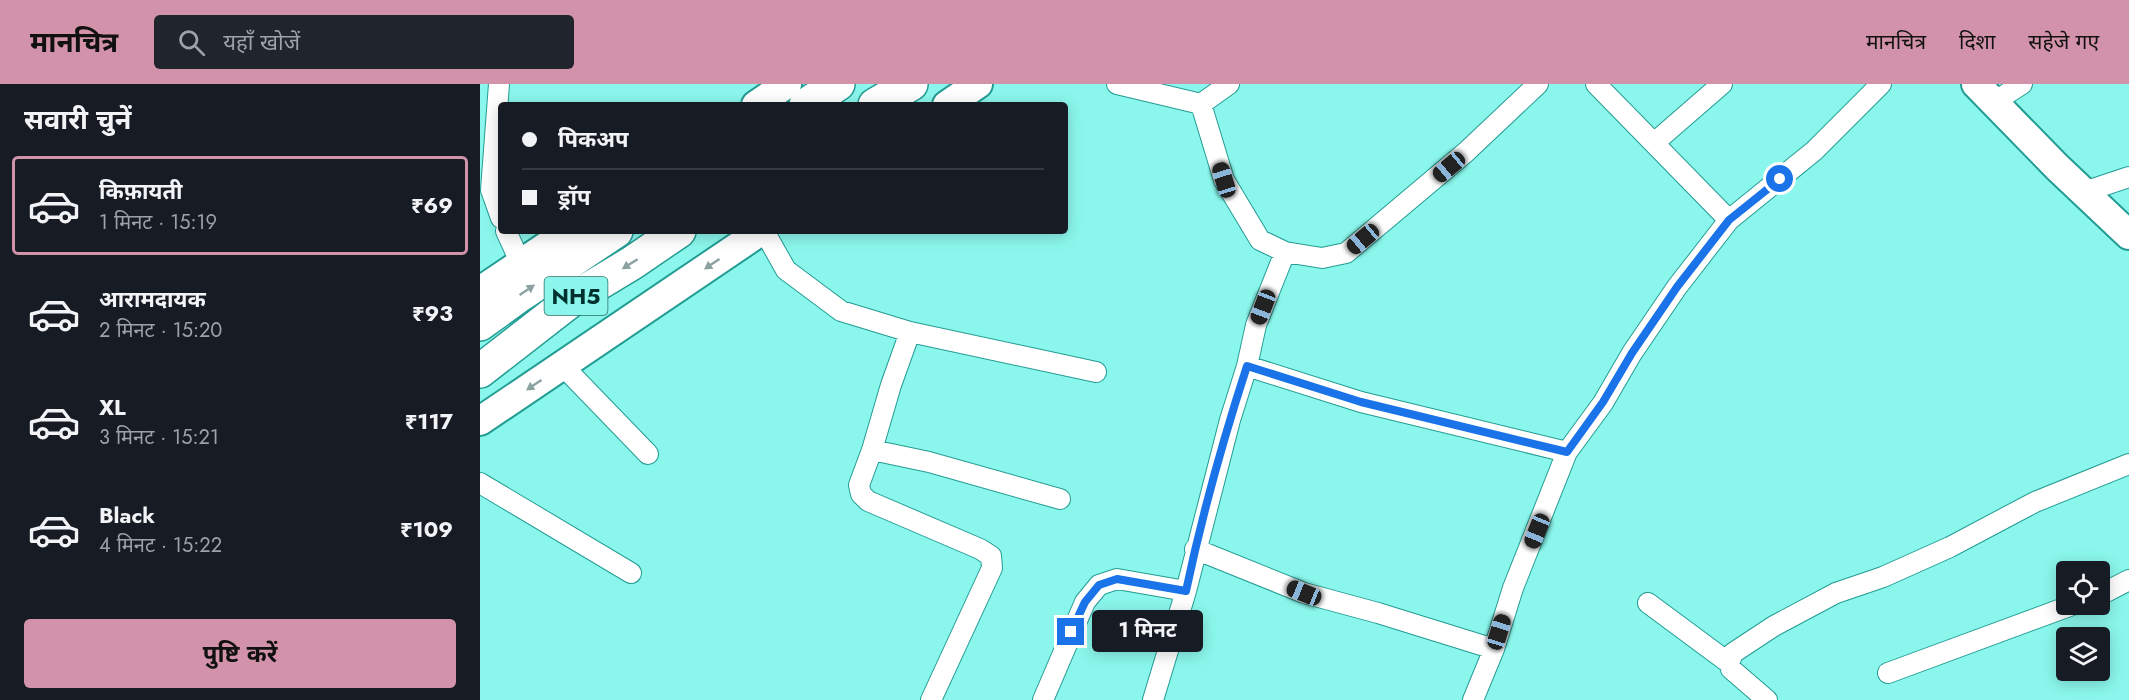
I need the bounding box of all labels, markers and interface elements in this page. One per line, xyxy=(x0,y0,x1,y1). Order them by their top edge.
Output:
search box xyxy=(154,15,574,69)
text: मानचित्र xyxy=(30,22,118,63)
icon: search xyxy=(175,26,208,59)
text: यहाँ खोजें xyxy=(223,26,300,58)
text: मानचित्र xyxy=(1866,27,1926,57)
text: दिशा xyxy=(1959,27,1995,57)
text: सहेजे गए xyxy=(2028,27,2099,57)
text: सवारी चुनें xyxy=(24,100,131,139)
text: पिकअप xyxy=(558,123,629,155)
car xyxy=(1429,149,1469,185)
car xyxy=(1210,160,1238,200)
route start xyxy=(1766,165,1793,192)
text: किफ़ायती xyxy=(99,175,183,207)
icon: car xyxy=(27,179,81,233)
text: ड्रॉप xyxy=(558,181,591,213)
text: ₹69 xyxy=(411,189,453,221)
text: 1 मिनट · 15:19 xyxy=(99,208,217,237)
car xyxy=(1343,221,1383,257)
one-way arrow xyxy=(622,258,638,269)
one-way arrow xyxy=(705,258,721,270)
road number: NH5 xyxy=(544,277,608,315)
text: आरामदायक xyxy=(99,283,206,315)
one-way arrow xyxy=(519,284,536,295)
icon: car xyxy=(27,287,81,341)
car xyxy=(1248,287,1278,327)
text: ₹93 xyxy=(412,297,453,329)
text: 2 मिनट · 15:20 xyxy=(99,316,222,345)
one-way arrow xyxy=(526,379,542,391)
text: XL xyxy=(99,391,126,423)
icon: car xyxy=(27,395,81,449)
text: ₹117 xyxy=(405,405,453,437)
text: 3 मिनट · 15:21 xyxy=(99,423,219,452)
text: Black xyxy=(99,499,155,531)
icon: car xyxy=(27,503,81,557)
car xyxy=(1522,511,1552,551)
text: ₹109 xyxy=(400,513,453,545)
text: 4 मिनट · 15:22 xyxy=(99,531,222,560)
map controls xyxy=(2056,561,2110,681)
button: locate xyxy=(2056,561,2110,615)
car xyxy=(1284,578,1324,608)
callout: 1 मिनट xyxy=(1092,611,1203,653)
car xyxy=(1485,612,1513,652)
text: 1 मिनट xyxy=(1118,616,1177,645)
route end xyxy=(1057,618,1084,645)
button: पुष्टि करें xyxy=(24,619,456,688)
button: layers xyxy=(2056,627,2110,681)

